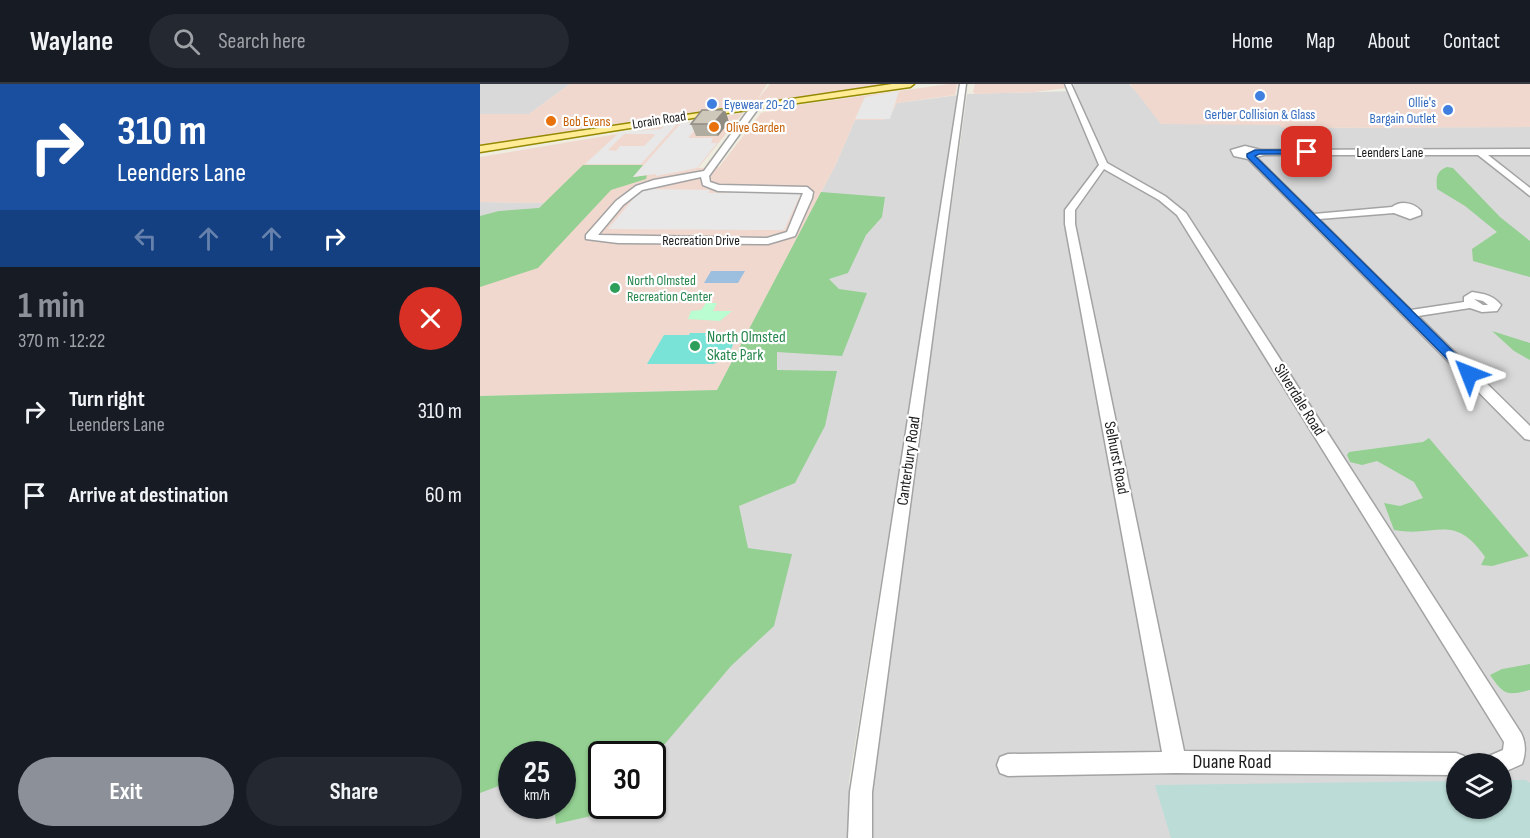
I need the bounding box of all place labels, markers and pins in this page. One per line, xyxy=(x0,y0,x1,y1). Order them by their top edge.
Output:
marker: Gerber Collision & Glass xyxy=(1253,89,1267,103)
place label: Ollie's Bargain Outlet xyxy=(1370,94,1436,127)
place label: Eyewear 20-20 xyxy=(724,96,795,113)
marker: Eyewear 20-20 xyxy=(705,97,719,111)
marker: Ollie's Bargain Outlet xyxy=(1441,103,1455,117)
place label: Gerber Collision & Glass xyxy=(1205,106,1315,123)
place label: Bob Evans xyxy=(563,113,610,130)
marker: Bob Evans xyxy=(544,114,558,128)
place label: Olive Garden xyxy=(726,119,785,136)
marker: Olive Garden xyxy=(707,120,721,134)
pin xyxy=(1281,126,1332,177)
place label: North Olmsted Recreation Center xyxy=(627,272,712,305)
marker: North Olmsted Recreation Center xyxy=(608,281,622,295)
place label: North Olmsted Skate Park xyxy=(707,328,786,365)
marker: North Olmsted Skate Park xyxy=(688,339,702,353)

